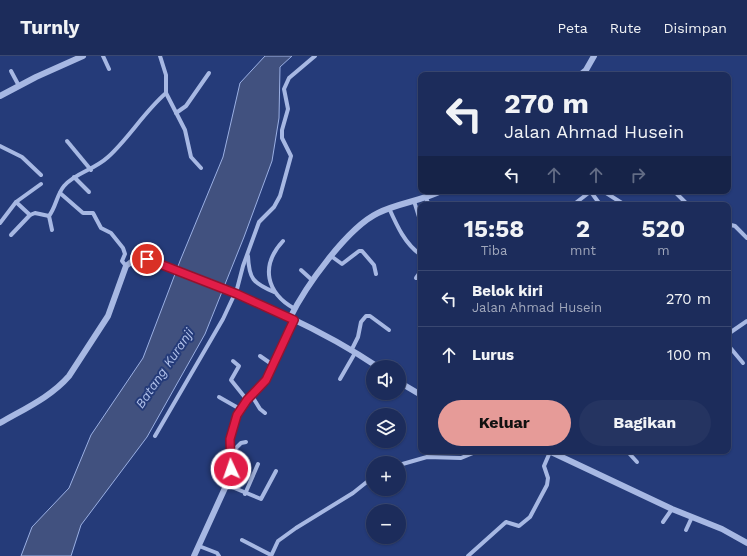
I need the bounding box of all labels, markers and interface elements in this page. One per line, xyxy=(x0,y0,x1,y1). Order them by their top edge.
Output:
text: Turnly xyxy=(20,16,80,39)
text: Peta xyxy=(558,20,588,36)
text: Rute xyxy=(610,20,641,36)
text: Disimpan xyxy=(663,20,727,36)
text: 270 m xyxy=(504,87,589,120)
icon: left xyxy=(438,88,490,140)
text: Jalan Ahmad Husein xyxy=(504,121,684,142)
icon: left xyxy=(501,164,523,186)
icon: ahead xyxy=(543,164,565,186)
icon: ahead xyxy=(585,164,607,186)
icon: right xyxy=(627,164,649,186)
text: 15:58 xyxy=(464,215,524,243)
text: 2 xyxy=(576,215,590,243)
text: 520 xyxy=(642,215,685,243)
pin xyxy=(130,242,164,276)
text: Tiba xyxy=(481,243,507,258)
text: mnt xyxy=(570,243,596,258)
text: m xyxy=(657,243,670,258)
icon: arrive xyxy=(136,248,158,270)
text: Belok kiri xyxy=(472,282,543,300)
icon: left xyxy=(438,288,460,310)
text: 270 m xyxy=(666,290,711,308)
text: Jalan Ahmad Husein xyxy=(472,300,602,315)
water label: Batang Kuranji xyxy=(132,325,197,411)
icon: ahead xyxy=(438,344,460,366)
text: Lurus xyxy=(472,346,514,364)
text: 100 m xyxy=(667,346,711,364)
map controls xyxy=(366,360,406,544)
button: sound xyxy=(366,360,406,400)
button: Keluar xyxy=(438,400,571,446)
button: Bagikan xyxy=(579,400,711,446)
button: layers xyxy=(366,408,406,448)
position arrow xyxy=(210,448,252,490)
button: + xyxy=(366,456,406,496)
button: − xyxy=(366,504,406,544)

